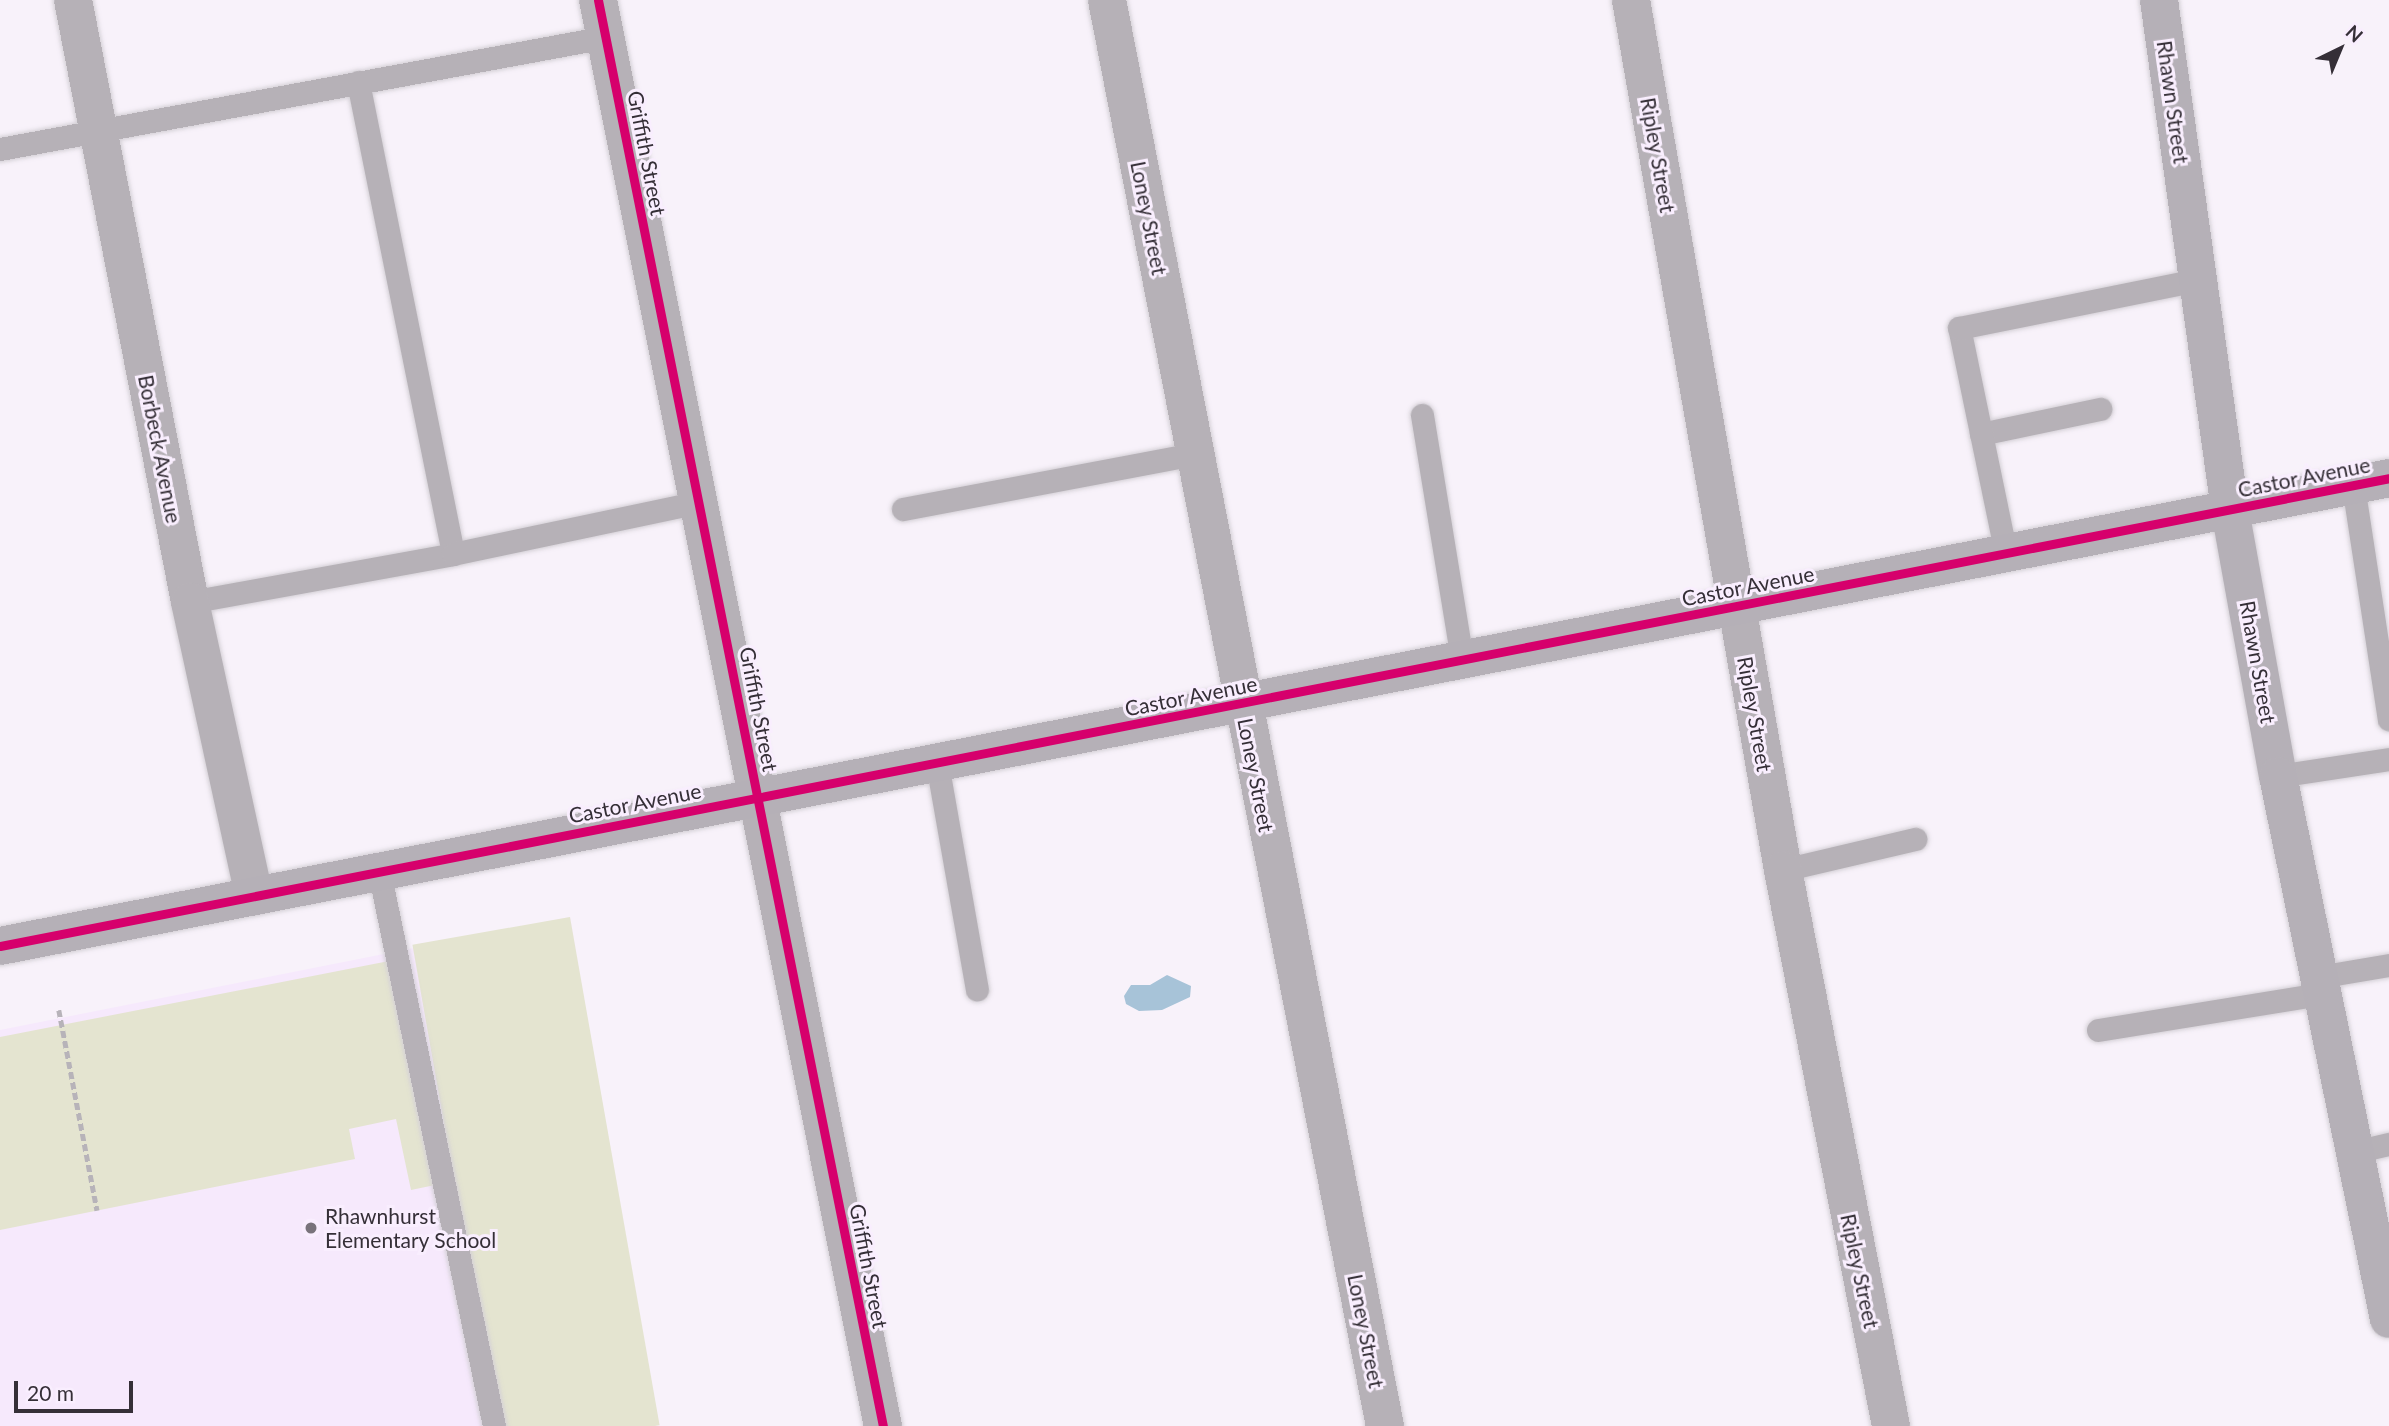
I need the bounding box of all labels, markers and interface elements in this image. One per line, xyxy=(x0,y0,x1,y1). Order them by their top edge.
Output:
north arrow xyxy=(2305,14,2375,84)
text: N xyxy=(2341,20,2368,47)
street label: Rhawn Street xyxy=(2152,39,2194,165)
street label: Griffith Street xyxy=(623,89,671,217)
street label: Ripley Street xyxy=(1635,95,1681,215)
street label: Loney Street xyxy=(1126,159,1172,277)
street label: Borbeck Avenue xyxy=(133,372,187,526)
street label: Castor Avenue xyxy=(2235,452,2373,502)
street label: Castor Avenue xyxy=(1679,561,1817,611)
street label: Rhawn Street xyxy=(2235,599,2281,725)
street label: Griffith Street xyxy=(735,645,783,773)
street label: Ripley Street xyxy=(1732,654,1778,774)
street label: Castor Avenue xyxy=(1122,671,1260,721)
street label: Loney Street xyxy=(1233,716,1279,834)
street label: Castor Avenue xyxy=(566,778,704,828)
street label: Griffith Street xyxy=(845,1202,893,1330)
place label: Rhawnhurst Elementary School xyxy=(325,1203,497,1253)
street label: Ripley Street xyxy=(1836,1211,1884,1331)
marker: Rhawnhurst Elementary School xyxy=(303,1220,319,1236)
street label: Loney Street xyxy=(1343,1272,1389,1390)
scale bar xyxy=(18,1366,136,1410)
text: 20 m xyxy=(27,1380,74,1405)

